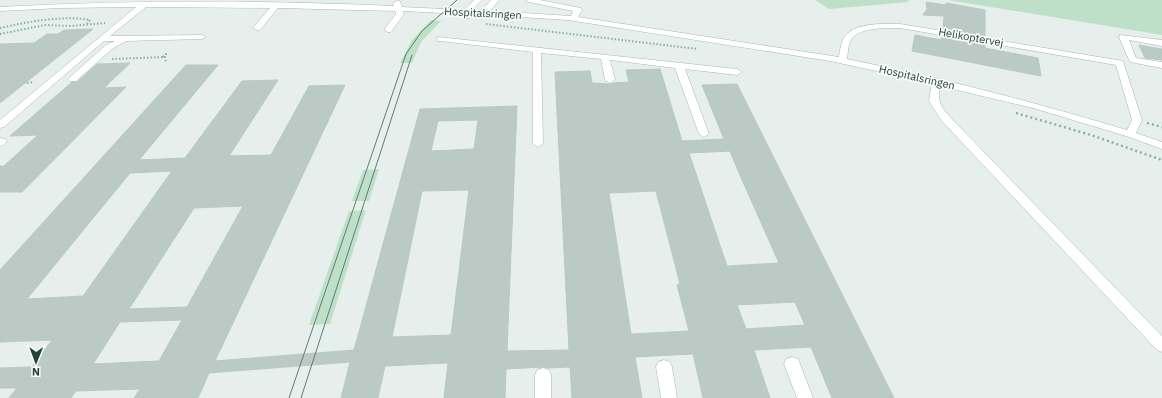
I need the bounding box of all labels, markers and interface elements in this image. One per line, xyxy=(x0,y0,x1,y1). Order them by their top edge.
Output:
street label: Hospitalsringen xyxy=(444,4,522,22)
street label: Helikoptervej xyxy=(937,24,1005,50)
street label: Hospitalsringen xyxy=(878,61,956,93)
north arrow xyxy=(16,342,56,382)
text: N xyxy=(32,365,40,379)

